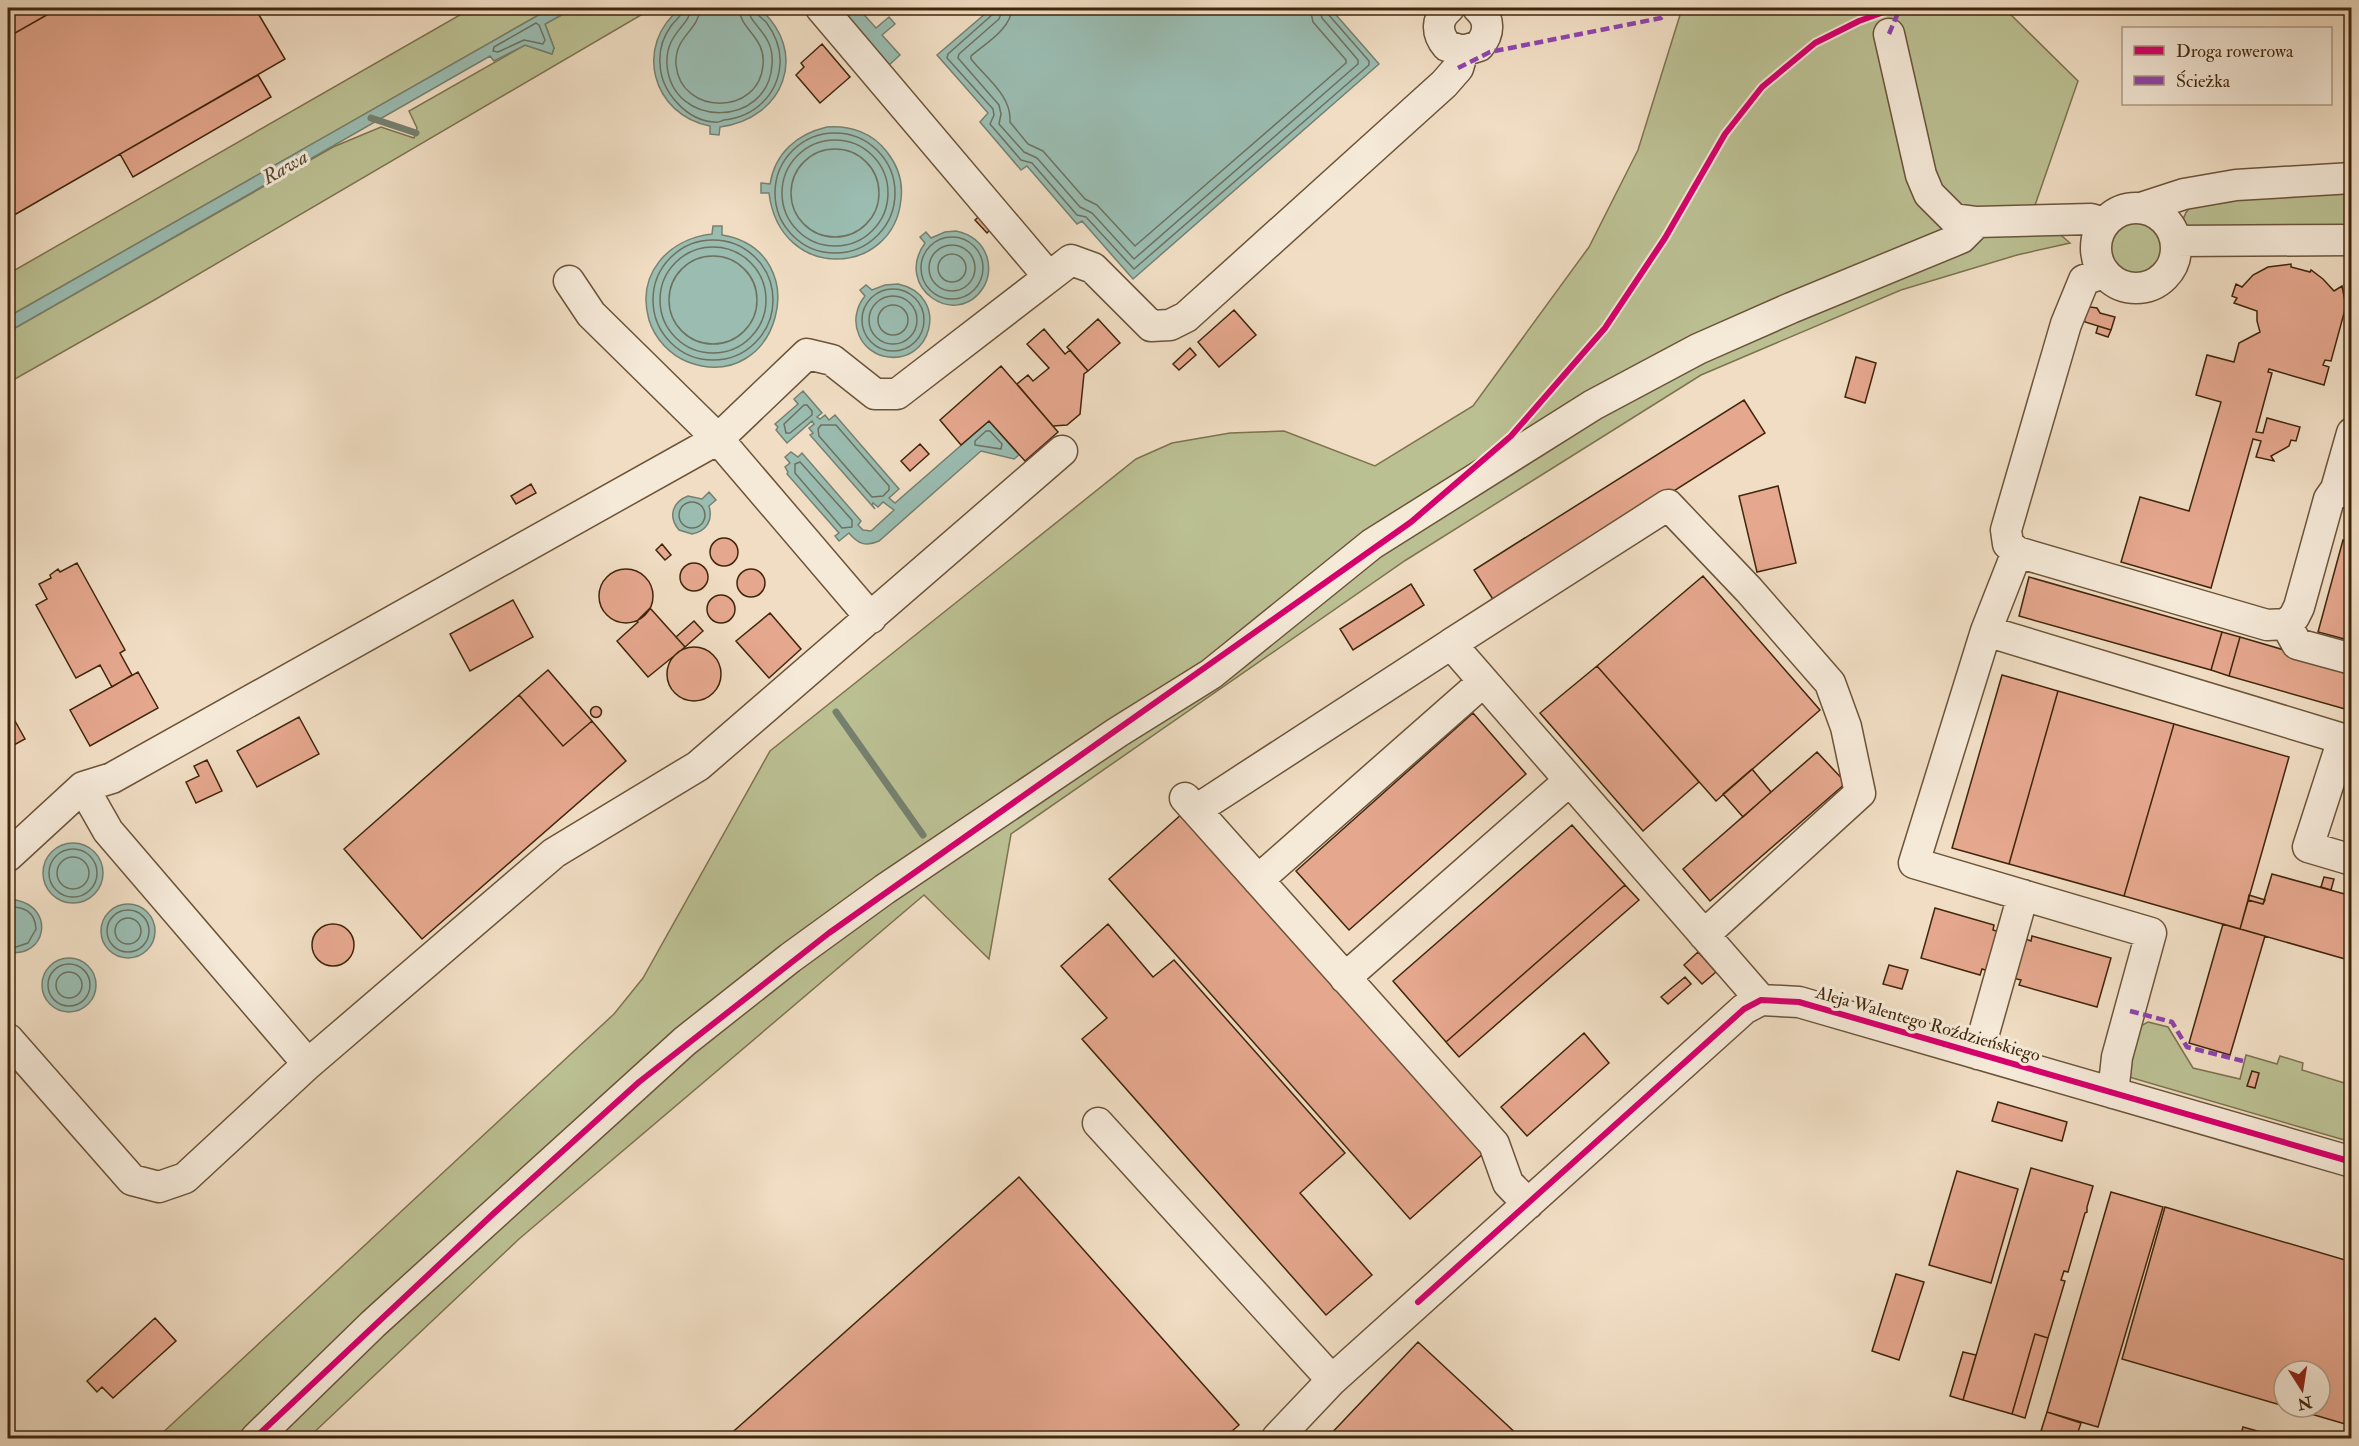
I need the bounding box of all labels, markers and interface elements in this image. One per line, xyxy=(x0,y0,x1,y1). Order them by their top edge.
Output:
legend xyxy=(2122,27,2332,105)
text: Droga rowerowa xyxy=(2176,40,2294,63)
text: Ścieżka xyxy=(2176,70,2231,93)
water label: Rawa xyxy=(257,144,312,190)
street label: Aleja Walentego Roździeńskiego xyxy=(1812,981,2043,1067)
north arrow xyxy=(2272,1359,2332,1419)
text: N xyxy=(2295,1391,2315,1414)

